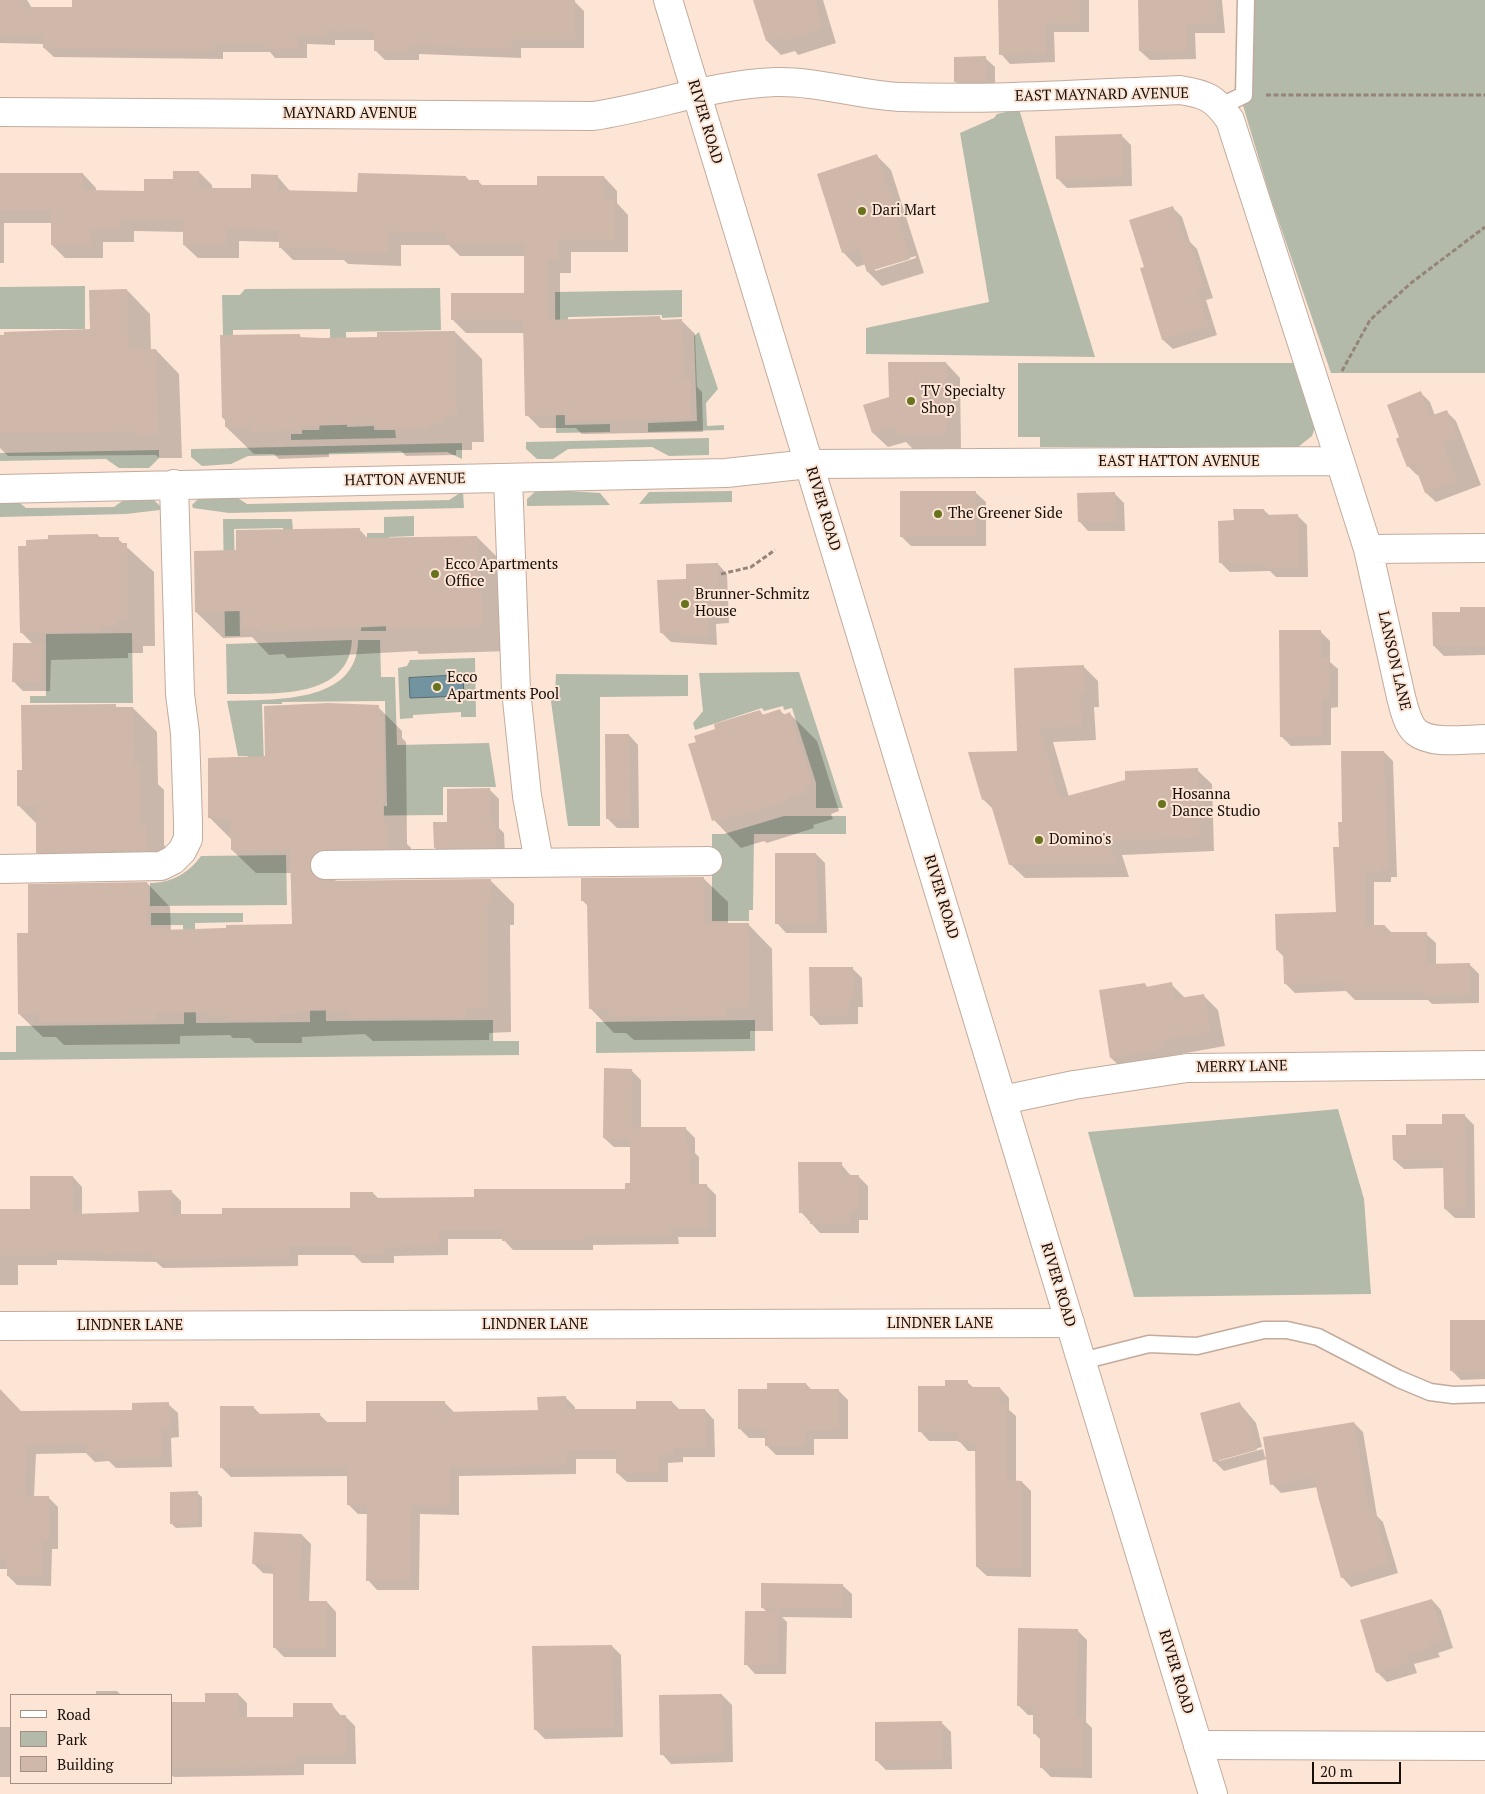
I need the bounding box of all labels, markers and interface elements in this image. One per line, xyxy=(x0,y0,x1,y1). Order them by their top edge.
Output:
street label: RIVER ROAD xyxy=(684,78,726,166)
street label: EAST MAYNARD AVENUE xyxy=(1015,84,1189,106)
street label: MAYNARD AVENUE xyxy=(283,105,417,123)
place label: Dari Mart xyxy=(872,202,936,220)
marker: Dari Mart xyxy=(856,205,868,217)
place label: TV Specialty Shop xyxy=(921,383,1005,418)
marker: TV Specialty Shop xyxy=(905,395,917,407)
street label: EAST HATTON AVENUE xyxy=(1098,453,1260,471)
street label: RIVER ROAD xyxy=(802,465,844,553)
street label: HATTON AVENUE xyxy=(344,470,466,490)
place label: The Greener Side xyxy=(948,505,1063,523)
marker: The Greener Side xyxy=(932,508,944,520)
place label: Ecco Apartments Office xyxy=(445,556,558,591)
marker: Ecco Apartments Office xyxy=(429,568,441,580)
place label: Brunner-Schmitz House xyxy=(695,586,810,621)
marker: Brunner-Schmitz House xyxy=(679,598,691,610)
street label: LANSON LANE xyxy=(1374,610,1414,712)
place label: Ecco Apartments Pool xyxy=(447,669,559,704)
marker: Ecco Apartments Pool xyxy=(431,681,443,693)
place label: Hosanna Dance Studio xyxy=(1172,786,1260,821)
marker: Hosanna Dance Studio xyxy=(1156,798,1168,810)
place label: Domino's xyxy=(1049,831,1111,849)
marker: Domino's xyxy=(1033,834,1045,846)
street label: RIVER ROAD xyxy=(920,853,962,941)
street label: MERRY LANE xyxy=(1196,1057,1288,1077)
street label: RIVER ROAD xyxy=(1037,1241,1079,1329)
street label: LINDNER LANE xyxy=(887,1315,993,1333)
street label: LINDNER LANE xyxy=(482,1316,588,1334)
street label: LINDNER LANE xyxy=(77,1317,183,1335)
street label: RIVER ROAD xyxy=(1155,1628,1197,1716)
legend xyxy=(10,1694,172,1784)
text: Road xyxy=(57,1704,90,1724)
text: Park xyxy=(57,1729,87,1749)
scale bar xyxy=(1315,1752,1404,1784)
text: Building xyxy=(57,1754,114,1774)
text: 20 m xyxy=(1320,1761,1353,1781)

